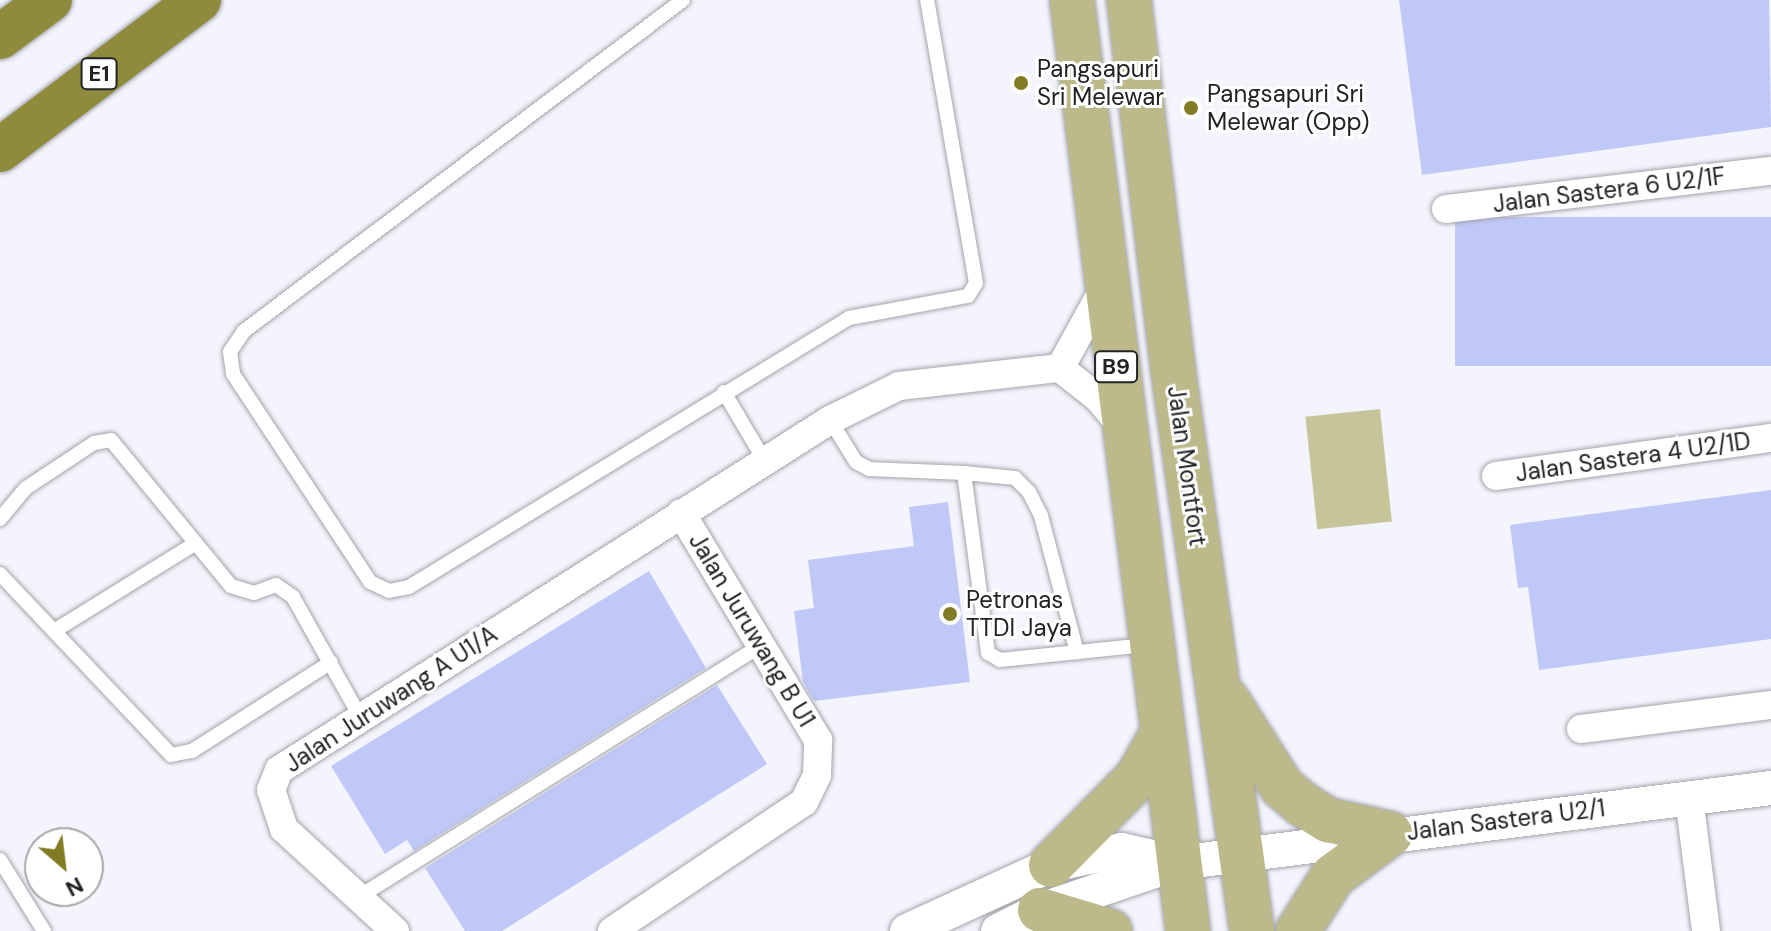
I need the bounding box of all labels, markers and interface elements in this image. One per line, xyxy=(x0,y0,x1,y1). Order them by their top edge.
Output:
place label: Pangsapuri Sri Melewar xyxy=(1037,55,1164,111)
road number: E1 xyxy=(79,56,119,92)
marker: Pangsapuri Sri Melewar xyxy=(1012,74,1030,92)
place label: Pangsapuri Sri Melewar (Opp) xyxy=(1207,80,1369,136)
marker: Pangsapuri Sri Melewar (Opp) xyxy=(1182,99,1200,117)
street label: Jalan Sastera 6 U2/1F xyxy=(1491,161,1727,219)
road number: B9 xyxy=(1094,349,1138,385)
street label: Jalan Montfort xyxy=(1162,384,1212,548)
street label: Jalan Sastera 4 U2/1D xyxy=(1514,426,1752,488)
street label: Jalan Juruwang B U1 xyxy=(683,528,821,732)
place label: Petronas TTDI Jaya xyxy=(966,586,1072,642)
marker: Petronas TTDI Jaya xyxy=(941,605,959,623)
street label: Jalan Juruwang A U1/A xyxy=(279,620,503,778)
street label: Jalan Sastera U2/1 xyxy=(1405,794,1607,846)
north arrow xyxy=(24,827,104,907)
text: N xyxy=(61,870,88,903)

